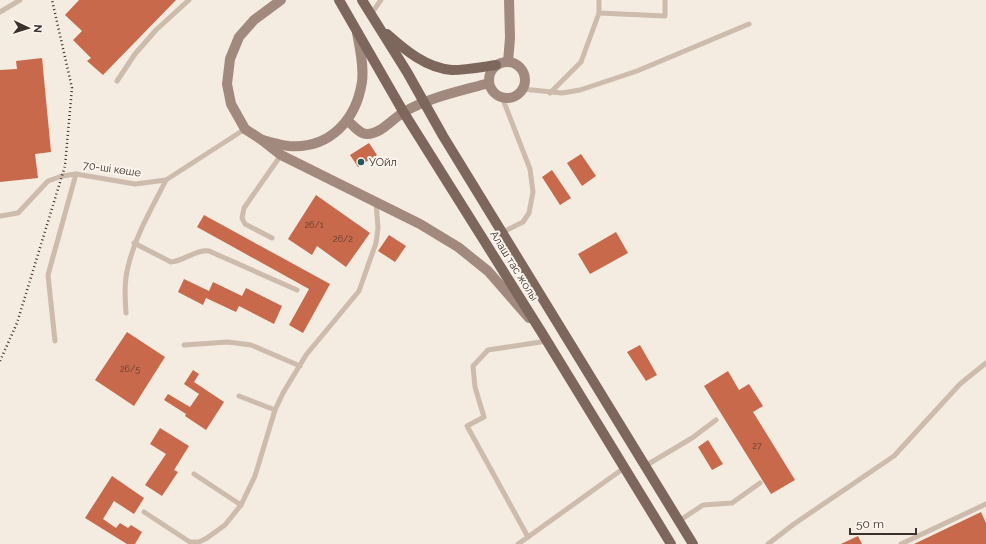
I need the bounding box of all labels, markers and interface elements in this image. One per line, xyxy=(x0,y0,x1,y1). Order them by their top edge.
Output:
north arrow xyxy=(8,8,48,48)
text: N xyxy=(31,24,44,33)
place label: УОйл xyxy=(369,156,397,169)
marker: УОйл xyxy=(356,157,366,167)
street label: 70-ші көше xyxy=(82,159,142,180)
house number: 26/1 xyxy=(304,220,324,230)
street label: Алаш тас жолы xyxy=(487,229,541,303)
house number: 26/2 xyxy=(333,234,353,244)
house number: 26/5 xyxy=(120,364,140,374)
house number: 27 xyxy=(752,441,762,451)
scale bar xyxy=(850,510,916,536)
text: 50 m xyxy=(856,517,884,531)

